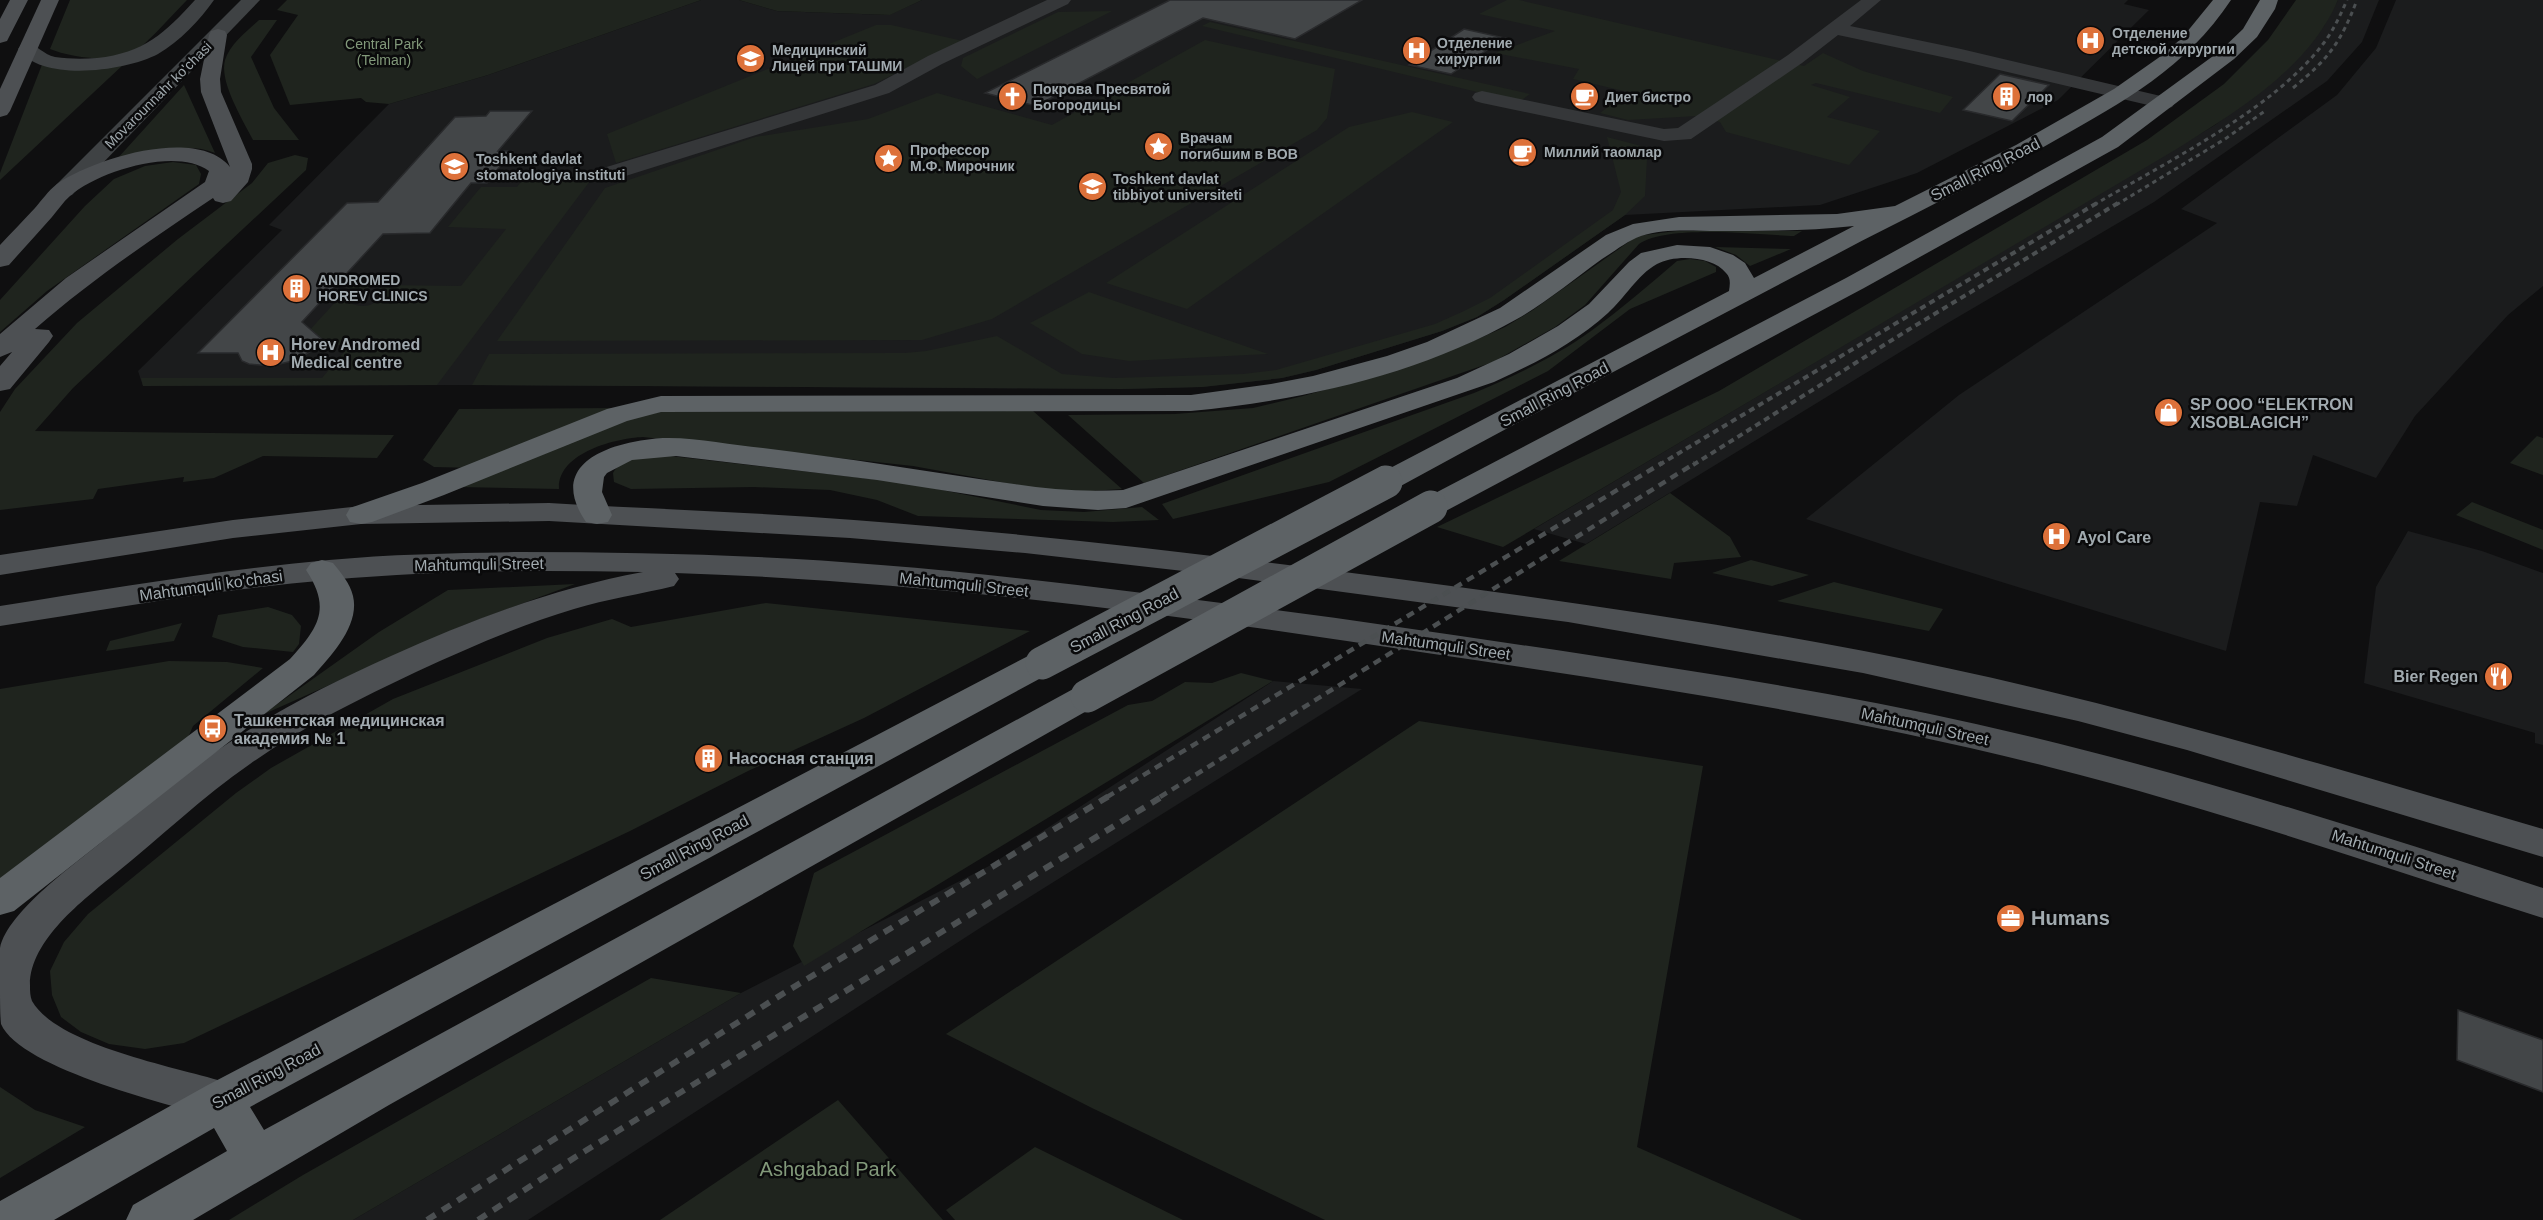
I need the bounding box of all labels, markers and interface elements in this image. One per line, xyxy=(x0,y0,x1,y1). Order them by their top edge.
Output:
hospital icon: Отделение детской хирургии xyxy=(2075,25,2107,57)
place label: Отделение детской хирургии xyxy=(2112,25,2235,57)
hospital icon: Отделение хирургии xyxy=(1400,35,1432,67)
place label: Отделение хирургии xyxy=(1437,35,1513,67)
park label: Central Park (Telman) xyxy=(345,36,424,68)
street label: Movarounnahr ko'chasi xyxy=(101,38,215,152)
school or university icon: Медицинский Лицей при ТАШМИ xyxy=(735,42,767,74)
place label: Медицинский Лицей при ТАШМИ xyxy=(772,42,902,74)
church icon: Покрова Пресвятой Богородицы xyxy=(996,81,1028,113)
place label: Покрова Пресвятой Богородицы xyxy=(1033,81,1170,113)
cafe icon: Диет бистро xyxy=(1568,81,1600,113)
building icon: лор xyxy=(1990,81,2022,113)
place label: Диет бистро xyxy=(1605,89,1691,105)
place label: лор xyxy=(2027,89,2053,105)
place icon: Врачам погибшим в ВОВ xyxy=(1143,130,1175,162)
place label: Врачам погибшим в ВОВ xyxy=(1180,130,1298,162)
street label: Small Ring Road xyxy=(1928,135,2043,204)
cafe icon: Миллий таомлар xyxy=(1507,136,1539,168)
place icon: Профессор М.Ф. Мирочник xyxy=(873,142,905,174)
place label: Профессор М.Ф. Мирочник xyxy=(910,142,1015,174)
place label: Миллий таомлар xyxy=(1544,144,1662,160)
school or university icon: Toshkent davlat stomatologiya instituti xyxy=(439,151,471,183)
place label: Toshkent davlat stomatologiya instituti xyxy=(476,151,625,183)
school or university icon: Toshkent davlat tibbiyot universiteti xyxy=(1076,171,1108,203)
place label: Toshkent davlat tibbiyot universiteti xyxy=(1113,171,1242,203)
building icon: ANDROMED HOREV CLINICS xyxy=(281,272,313,304)
place label: ANDROMED HOREV CLINICS xyxy=(318,272,428,304)
place label: Horev Andromed Medical centre xyxy=(291,336,420,371)
hospital icon: Horev Andromed Medical centre xyxy=(254,337,286,369)
street label: Small Ring Road xyxy=(1497,359,1611,430)
place label: SP OOO “ELEKTRON XISOBLAGICH” xyxy=(2190,396,2353,431)
shop icon: SP OOO “ELEKTRON XISOBLAGICH” xyxy=(2153,397,2185,429)
hospital icon: Ayol Care xyxy=(2040,521,2072,553)
place label: Ayol Care xyxy=(2077,529,2151,546)
street label: Mahtumquli Street xyxy=(414,555,545,574)
street label: Mahtumquli ko'chasi xyxy=(138,567,284,604)
street label: Mahtumquli Street xyxy=(898,569,1030,600)
street label: Small Ring Road xyxy=(1067,585,1181,656)
street label: Mahtumquli Street xyxy=(1380,628,1512,663)
restaurant icon: Bier Regen xyxy=(2483,660,2515,692)
place label: Bier Regen xyxy=(2394,668,2478,685)
street label: Mahtumquli Street xyxy=(1860,705,1991,748)
place label: Ташкентская медицинская академия № 1 xyxy=(234,712,445,747)
bus stop icon: Ташкентская медицинская академия № 1 xyxy=(197,713,229,745)
building icon: Насосная станция xyxy=(692,742,724,774)
place label: Насосная станция xyxy=(729,750,873,767)
street label: Small Ring Road xyxy=(637,812,751,883)
street label: Mahtumquli Street xyxy=(2329,826,2459,883)
office icon: Humans xyxy=(1994,902,2026,934)
place label: Humans xyxy=(2031,907,2110,929)
street label: Small Ring Road xyxy=(209,1041,323,1112)
park label: Ashgabad Park xyxy=(760,1158,897,1180)

